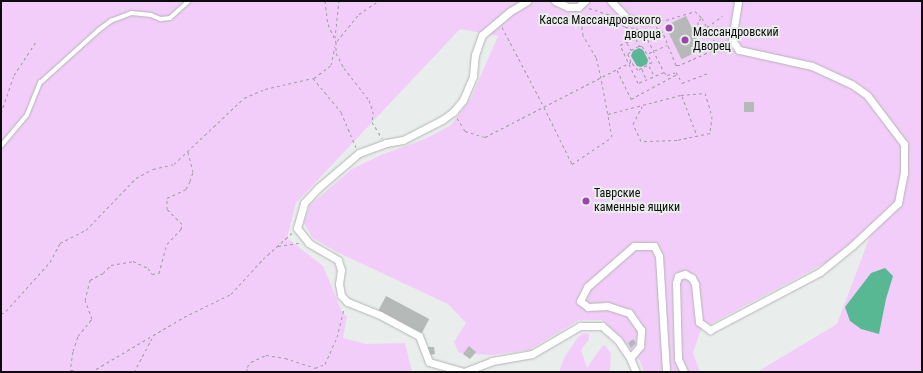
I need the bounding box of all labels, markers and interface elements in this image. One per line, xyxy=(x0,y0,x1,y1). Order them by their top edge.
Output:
place label: Касса Массандровского дворца xyxy=(539,14,661,42)
marker: Касса Массандровского дворца xyxy=(664,23,674,33)
place label: Массандровский Дворец xyxy=(693,26,779,54)
marker: Массандровский Дворец xyxy=(680,35,690,45)
place label: Таврские каменные ящики xyxy=(594,187,680,215)
marker: Таврские каменные ящики xyxy=(581,196,591,206)

